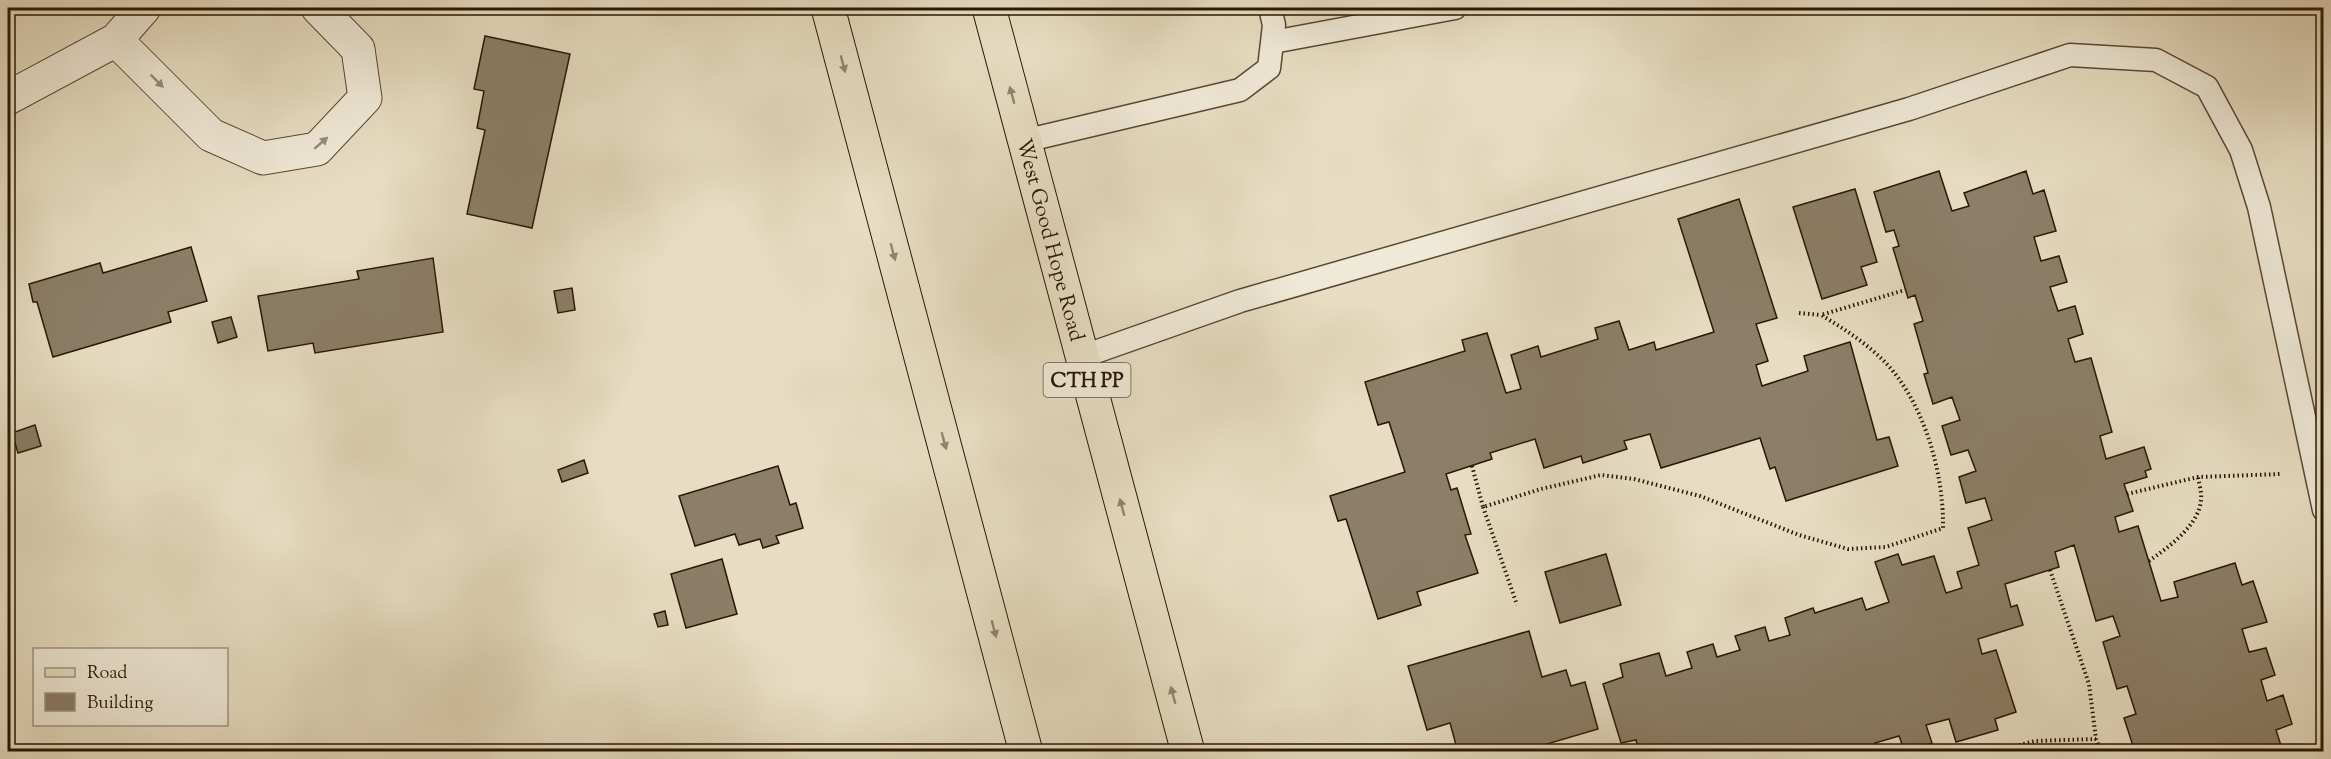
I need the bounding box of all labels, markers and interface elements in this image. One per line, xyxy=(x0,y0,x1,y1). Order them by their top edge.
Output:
one-way arrow xyxy=(839,55,848,73)
one-way arrow xyxy=(150,74,164,88)
one-way arrow xyxy=(1007,86,1017,104)
one-way arrow xyxy=(314,136,329,150)
street label: West Good Hope Road xyxy=(1008,136,1091,345)
one-way arrow xyxy=(889,243,899,262)
road number: CTH PP xyxy=(1044,363,1130,397)
one-way arrow xyxy=(939,432,949,450)
one-way arrow xyxy=(1116,498,1126,516)
one-way arrow xyxy=(990,620,999,638)
legend xyxy=(33,648,228,726)
text: Road xyxy=(87,661,127,687)
one-way arrow xyxy=(1168,686,1177,704)
text: Building xyxy=(87,691,153,717)

